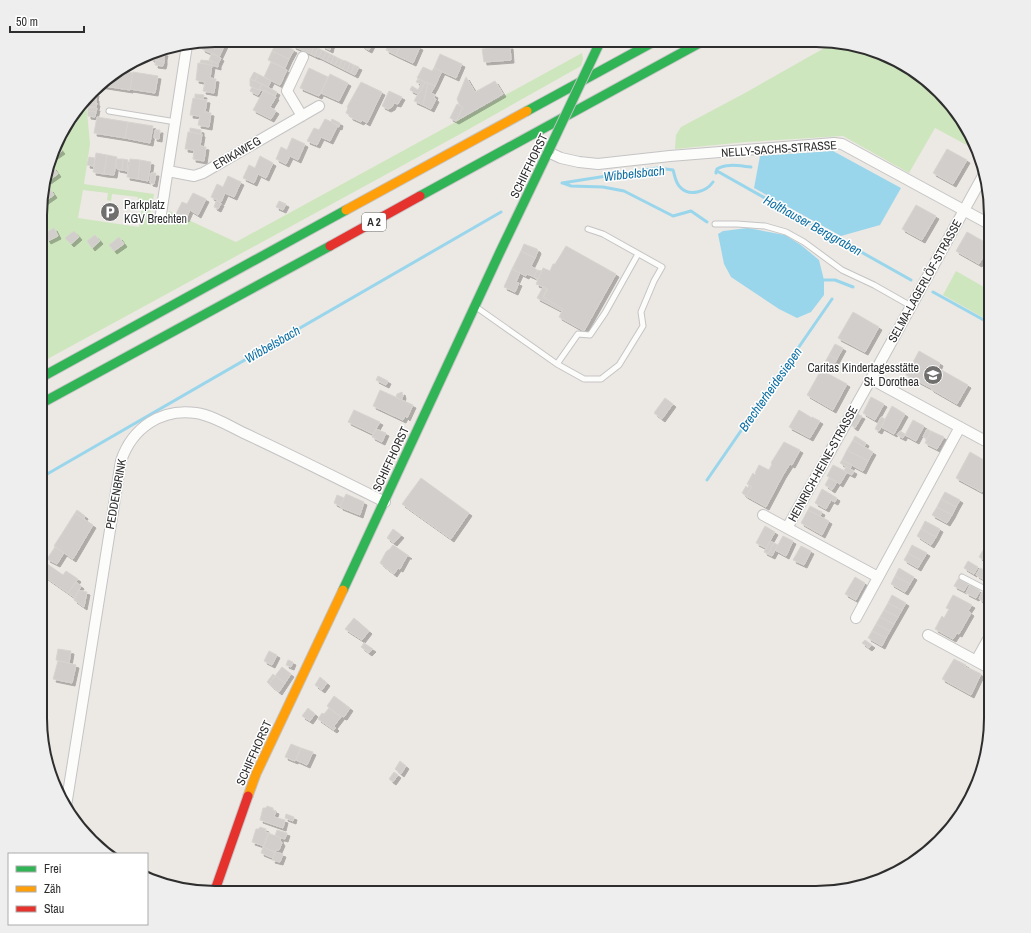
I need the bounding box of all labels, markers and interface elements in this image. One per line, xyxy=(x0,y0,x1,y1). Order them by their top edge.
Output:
scale bar xyxy=(10,8,84,34)
text: 50 m xyxy=(16,14,38,30)
street label: SCHIFFHORST xyxy=(506,131,552,201)
street label: ERIKAWEG xyxy=(210,133,264,173)
street label: NELLY-SACHS-STRASSE xyxy=(721,137,837,161)
water label: Wibbelsbach xyxy=(603,162,666,185)
water label: Holthauser Berggraben xyxy=(760,191,865,260)
place label: Parkplatz KGV Brechten xyxy=(124,197,187,227)
parking icon: Parkplatz KGV Brechten xyxy=(99,201,121,223)
road number: A 2 xyxy=(362,213,386,231)
street label: SELMA-LAGERLÖF-STRASSE xyxy=(884,216,966,345)
water label: Wibbelsbach xyxy=(241,322,303,367)
water label: Brechterheidesiepen xyxy=(735,344,806,435)
place label: Caritas Kindertagesstätte St. Dorothea xyxy=(807,360,920,390)
school or university icon: Caritas Kindertagesstätte St. Dorothea xyxy=(922,364,944,386)
street label: HEINRICH-HEINE-STRASSE xyxy=(784,403,862,525)
street label: SCHIFFHORST xyxy=(369,424,413,494)
street label: PEDDENBRINK xyxy=(102,457,130,530)
street label: SCHIFFHORST xyxy=(232,718,276,788)
legend xyxy=(8,853,148,925)
text: Frei xyxy=(44,861,62,877)
text: Zäh xyxy=(44,881,61,897)
text: Stau xyxy=(44,901,64,917)

